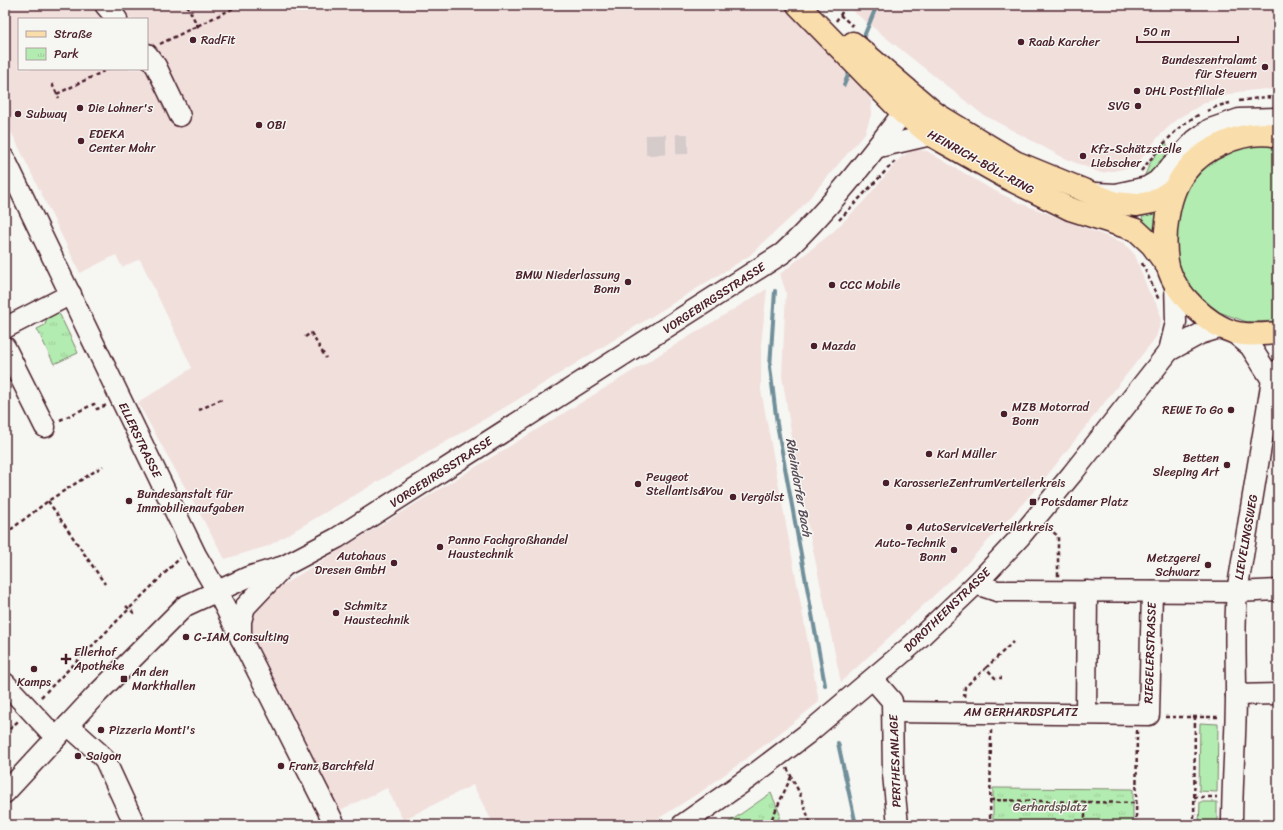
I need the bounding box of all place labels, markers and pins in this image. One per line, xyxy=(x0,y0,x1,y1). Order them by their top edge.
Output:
place label: RadFit xyxy=(201,29,236,51)
place label: Raab Karcher xyxy=(1029,31,1101,53)
marker: RadFit xyxy=(188,35,198,45)
marker: Raab Karcher xyxy=(1016,37,1026,47)
place label: Bundeszentralamt für Steuern xyxy=(1161,49,1258,85)
marker: Bundeszentralamt für Steuern xyxy=(1260,62,1270,72)
place label: DHL Postfiliale xyxy=(1145,80,1225,102)
marker: DHL Postfiliale xyxy=(1132,86,1142,96)
place label: SVG xyxy=(1108,95,1130,117)
place label: Die Lohner's xyxy=(88,97,154,119)
marker: SVG xyxy=(1133,101,1143,111)
place label: Subway xyxy=(26,103,68,125)
marker: Die Lohner's xyxy=(75,103,85,113)
marker: Subway xyxy=(13,109,23,119)
place label: OBI xyxy=(267,114,286,136)
marker: OBI xyxy=(254,120,264,130)
place label: EDEKA Center Mohr xyxy=(89,123,157,159)
marker: EDEKA Center Mohr xyxy=(76,136,86,146)
place label: Kfz-Schätzstelle Liebscher xyxy=(1091,138,1182,174)
marker: Kfz-Schätzstelle Liebscher xyxy=(1078,151,1088,161)
place label: BMW Niederlassung Bonn xyxy=(515,264,621,300)
place label: CCC Mobile xyxy=(840,274,900,296)
marker: BMW Niederlassung Bonn xyxy=(623,277,633,287)
marker: CCC Mobile xyxy=(827,280,837,290)
place label: Mazda xyxy=(822,335,857,357)
marker: Mazda xyxy=(809,341,819,351)
place label: MZB Motorrad Bonn xyxy=(1012,396,1091,432)
place label: REWE To Go xyxy=(1162,399,1223,421)
marker: REWE To Go xyxy=(1226,405,1236,415)
marker: MZB Motorrad Bonn xyxy=(999,409,1009,419)
place label: Karl Müller xyxy=(937,443,997,465)
place label: Betten Sleeping Art xyxy=(1153,447,1220,483)
marker: Karl Müller xyxy=(924,449,934,459)
marker: Betten Sleeping Art xyxy=(1222,460,1232,470)
place label: Peugeot Stellantis&You xyxy=(646,466,724,502)
place label: KarosserieZentrumVerteilerkreis xyxy=(894,472,1065,494)
marker: KarosserieZentrumVerteilerkreis xyxy=(881,478,891,488)
marker: Peugeot Stellantis&You xyxy=(633,479,643,489)
place label: Bundesanstalt für Immobilienaufgaben xyxy=(136,483,245,519)
place label: Vergölst xyxy=(741,486,785,508)
place label: Potsdamer Platz xyxy=(1041,491,1129,513)
marker: Vergölst xyxy=(728,492,738,502)
marker: Bundesanstalt für Immobilienaufgaben xyxy=(124,496,134,506)
marker: Potsdamer Platz xyxy=(1028,497,1038,507)
place label: AutoServiceVerteilerkreis xyxy=(916,516,1054,538)
marker: AutoServiceVerteilerkreis xyxy=(904,522,914,532)
place label: Panno Fachgroßhandel Haustechnik xyxy=(448,529,569,565)
place label: Auto-Technik Bonn xyxy=(874,532,947,568)
marker: Panno Fachgroßhandel Haustechnik xyxy=(435,542,445,552)
place label: Autohaus Dresen GmbH xyxy=(315,545,387,581)
marker: Auto-Technik Bonn xyxy=(949,545,959,555)
place label: Metzgerei Schwarz xyxy=(1147,547,1201,583)
marker: Autohaus Dresen GmbH xyxy=(389,558,399,568)
marker: Metzgerei Schwarz xyxy=(1203,560,1213,570)
place label: Schmitz Haustechnik xyxy=(344,595,410,631)
marker: Schmitz Haustechnik xyxy=(331,608,341,618)
place label: C-IAM Consulting xyxy=(194,626,289,648)
marker: C-IAM Consulting xyxy=(181,632,191,642)
place label: Ellerhof Apotheke xyxy=(73,641,124,677)
marker: Ellerhof Apotheke xyxy=(61,654,71,664)
place label: An den Markthallen xyxy=(131,661,196,697)
marker: Kamps xyxy=(29,664,39,674)
place label: Kamps xyxy=(17,671,51,693)
marker: An den Markthallen xyxy=(119,674,129,684)
place label: Pizzeria Monti's xyxy=(109,719,195,741)
marker: Pizzeria Monti's xyxy=(96,725,106,735)
place label: Saigon xyxy=(86,745,122,767)
marker: Saigon xyxy=(73,751,83,761)
place label: Franz Barchfeld xyxy=(289,755,374,777)
marker: Franz Barchfeld xyxy=(276,761,286,771)

